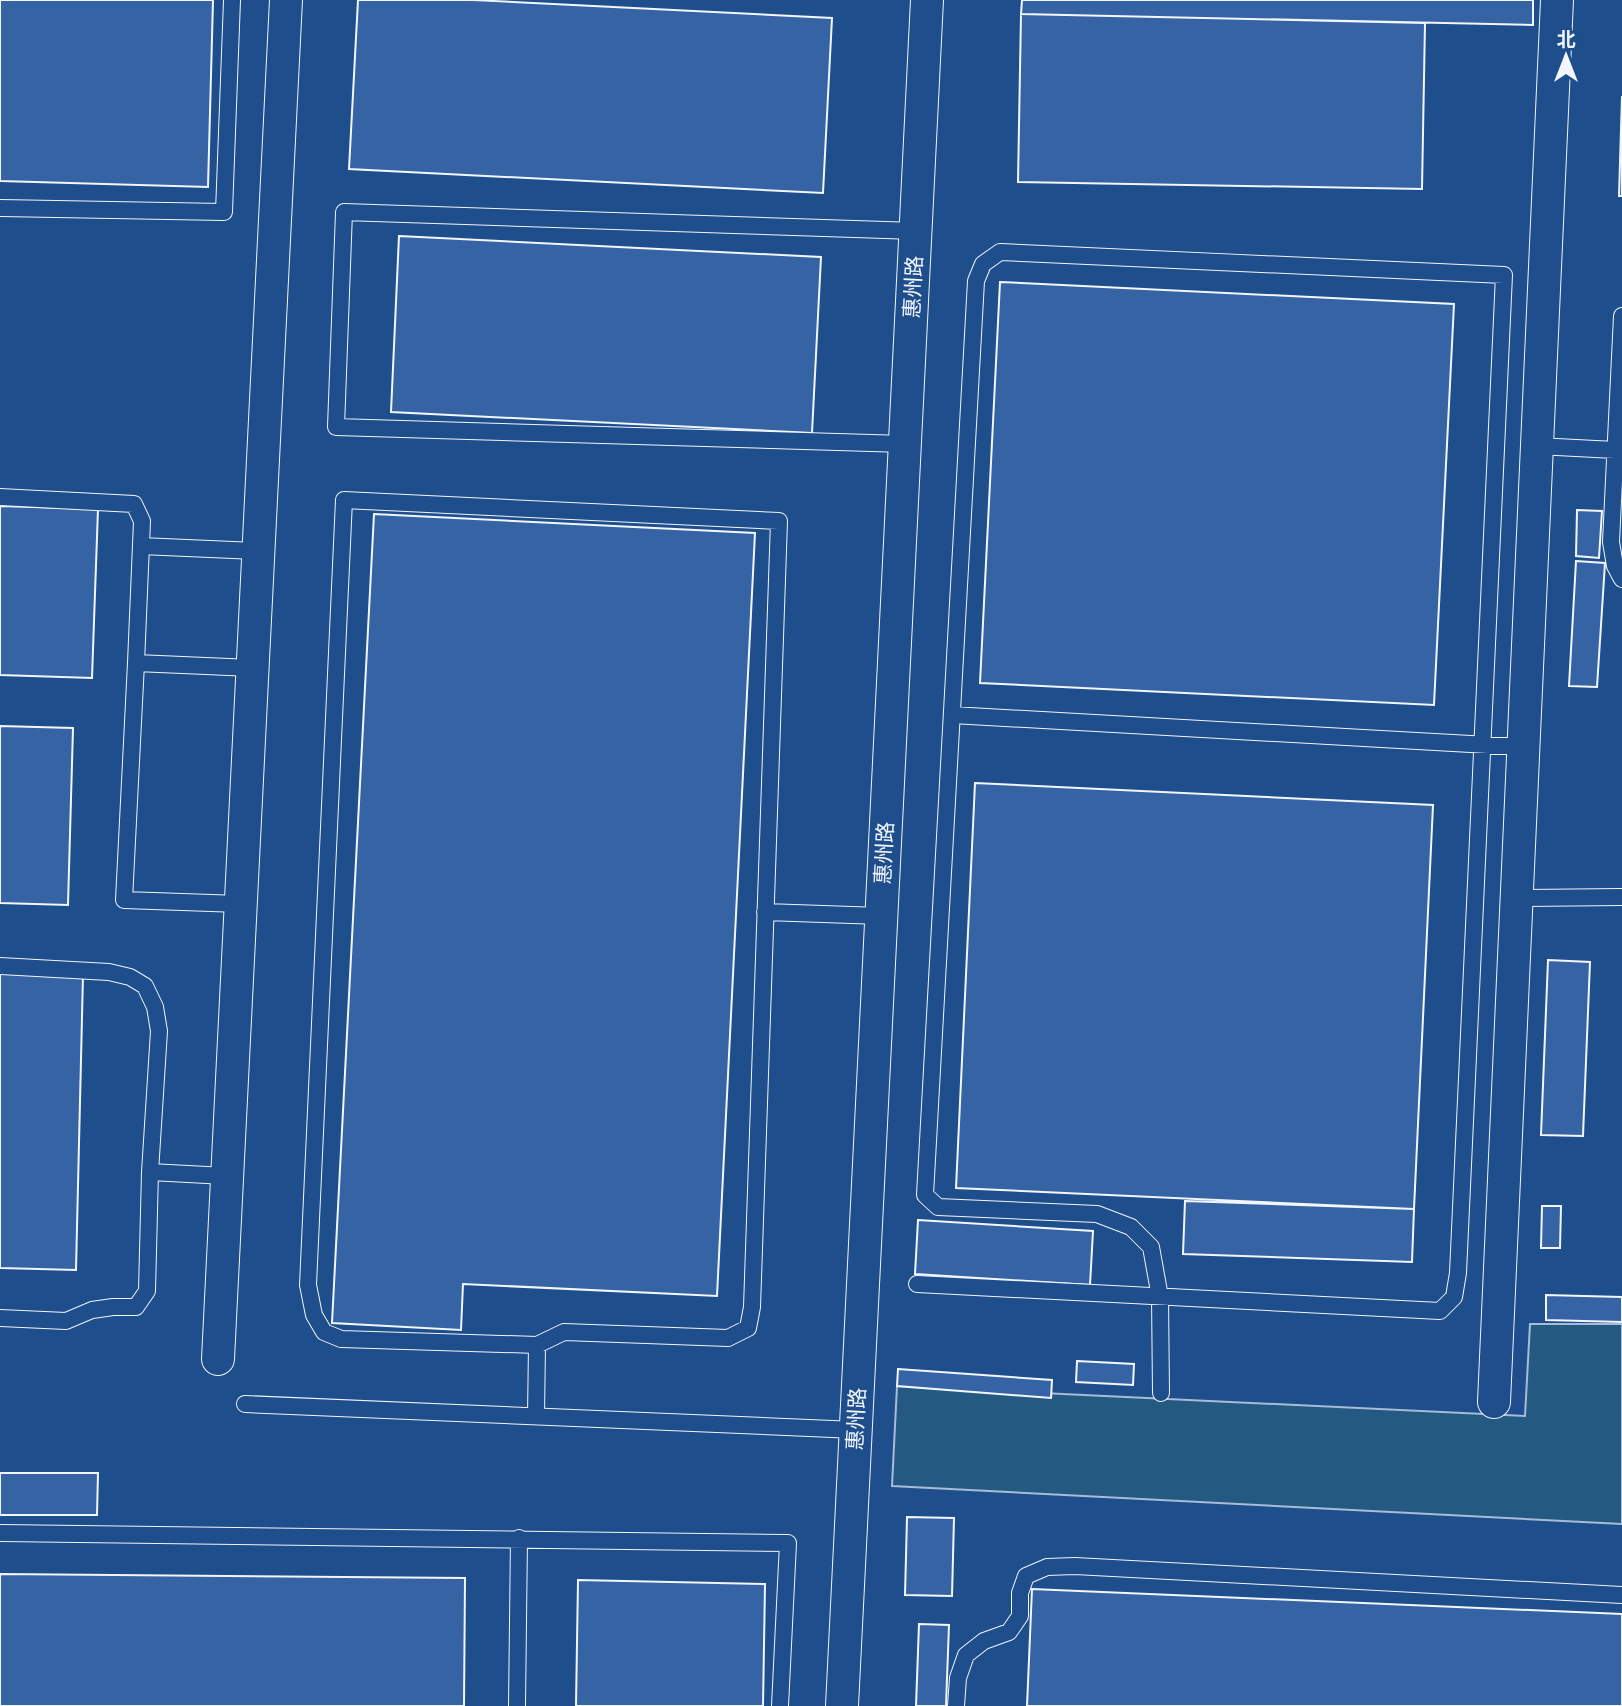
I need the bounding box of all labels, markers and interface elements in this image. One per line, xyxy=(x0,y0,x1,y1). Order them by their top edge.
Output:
north arrow xyxy=(1531,21,1601,91)
text: 北 xyxy=(1556,29,1576,50)
street label: 惠州路 xyxy=(900,255,926,319)
street label: 惠州路 xyxy=(871,821,897,885)
street label: 惠州路 xyxy=(843,1387,869,1451)

